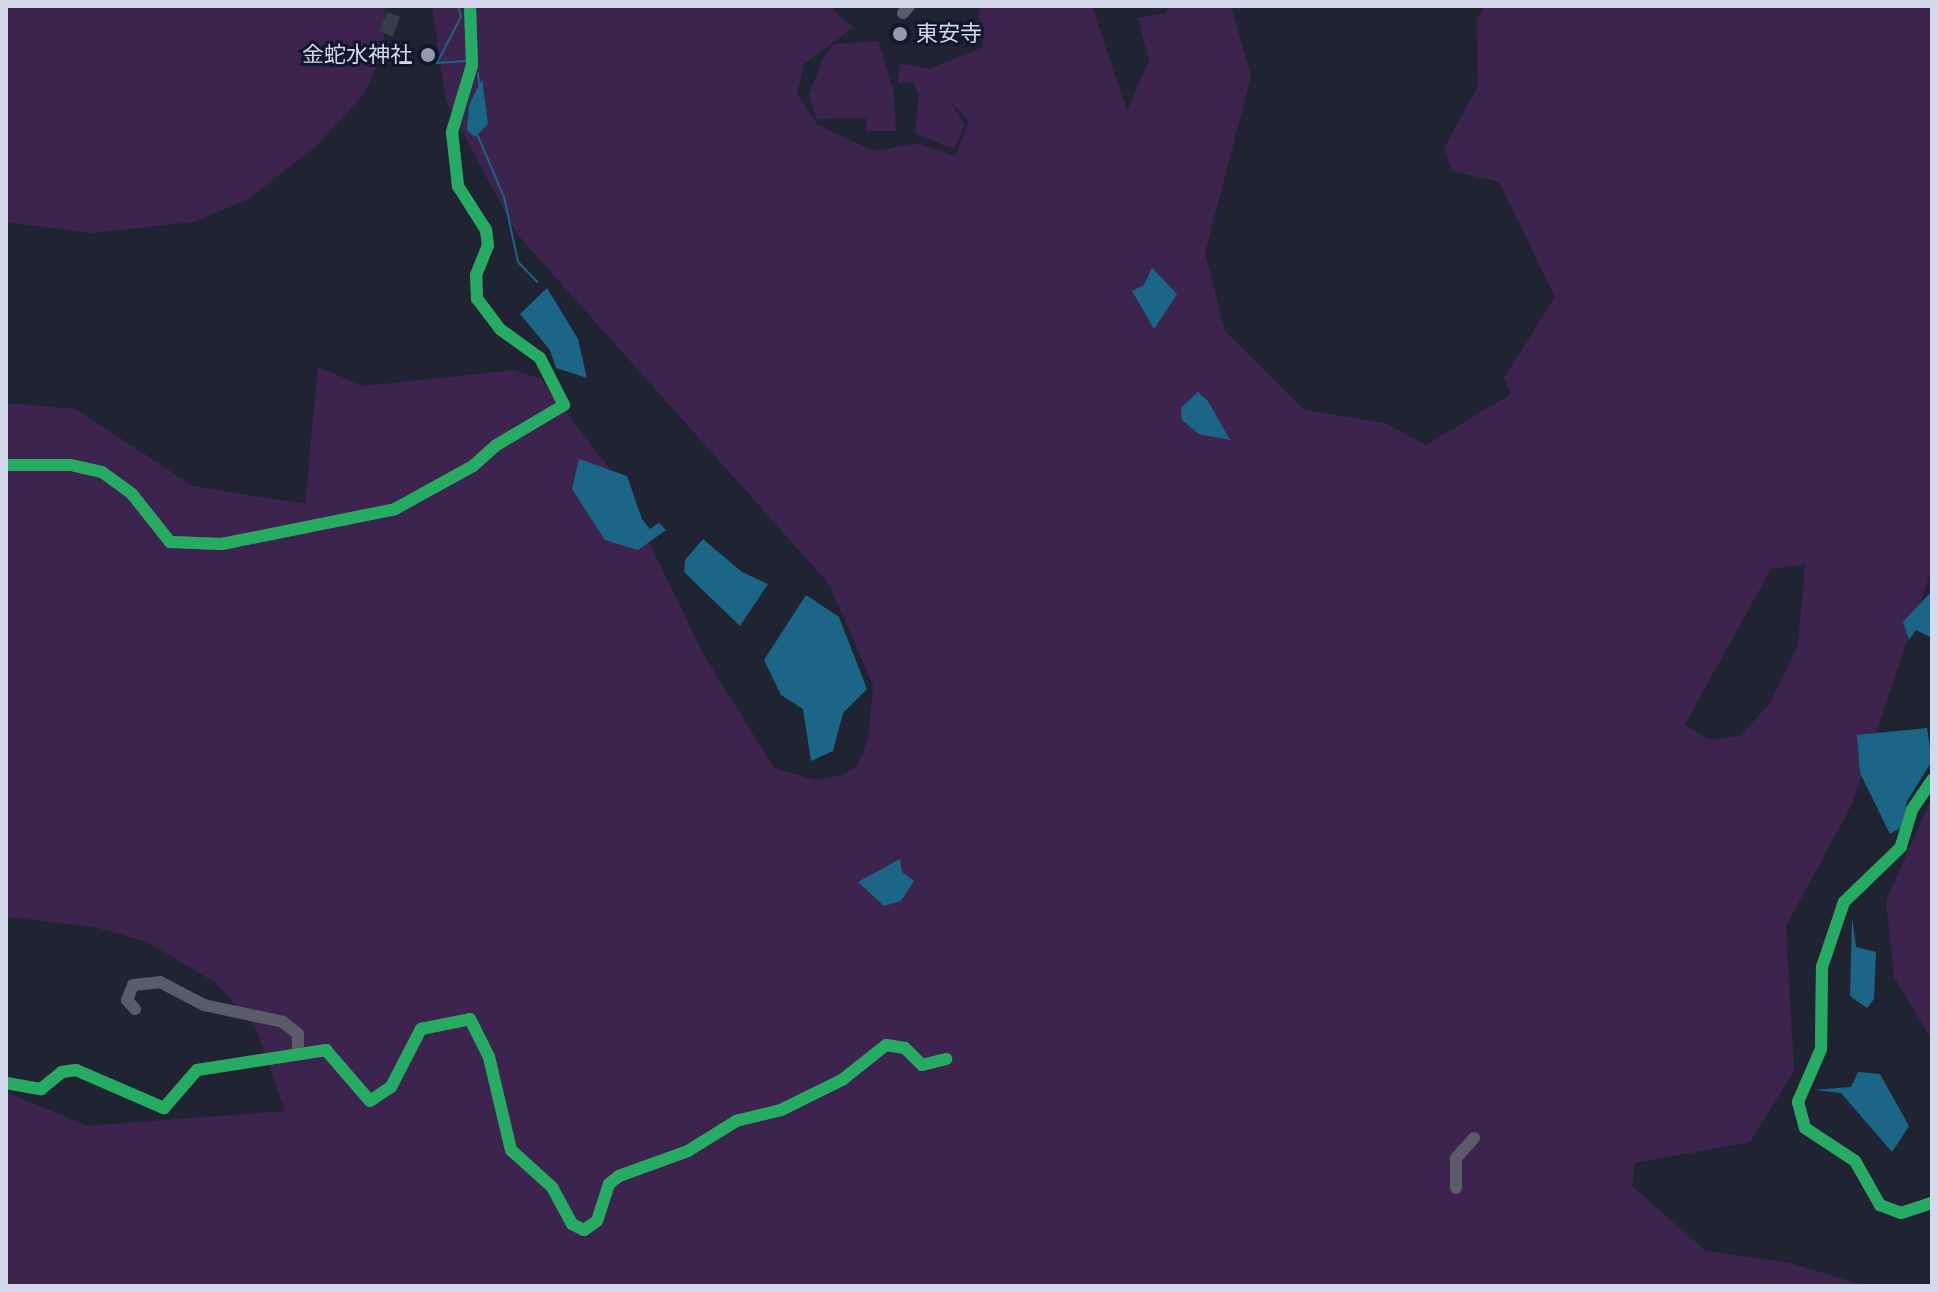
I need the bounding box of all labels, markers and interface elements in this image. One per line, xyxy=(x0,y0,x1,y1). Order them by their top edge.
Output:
place label: 東安寺 xyxy=(916,21,982,47)
marker: 東安寺 xyxy=(891,25,909,43)
place label: 金蛇水神社 xyxy=(302,42,412,68)
marker: 金蛇水神社 xyxy=(419,46,437,64)

